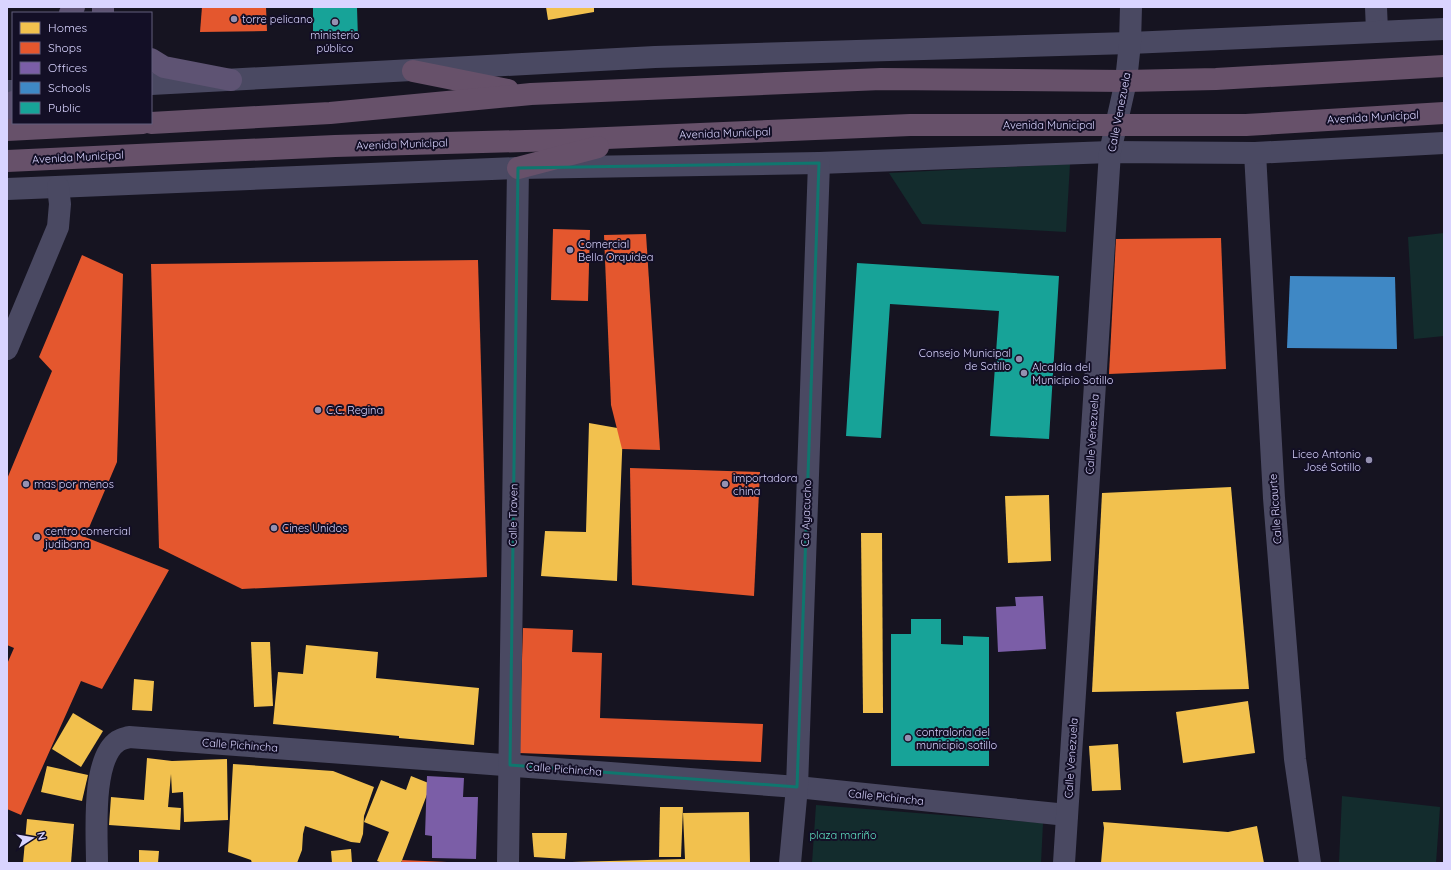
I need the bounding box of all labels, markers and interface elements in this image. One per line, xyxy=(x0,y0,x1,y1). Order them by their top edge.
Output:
legend xyxy=(12,12,152,124)
place label: torre pelicano xyxy=(242,12,313,26)
marker: torre pelicano xyxy=(229,14,239,24)
marker: ministerio público xyxy=(330,17,340,27)
text: Homes xyxy=(48,20,88,35)
place label: ministerio público xyxy=(310,28,360,55)
text: Shops xyxy=(48,40,82,55)
text: Offices xyxy=(48,60,87,75)
street label: Calle Venezuela xyxy=(1104,71,1134,153)
text: Schools xyxy=(48,80,91,95)
text: Public xyxy=(48,100,81,115)
street label: Avenida Municipal xyxy=(1327,108,1419,126)
street label: Avenida Municipal xyxy=(1003,118,1095,132)
street label: Avenida Municipal xyxy=(679,124,771,142)
street label: Avenida Municipal xyxy=(356,135,448,153)
street label: Avenida Municipal xyxy=(32,148,124,166)
place label: Comercial Bella Orquidea xyxy=(578,237,653,264)
marker: Comercial Bella Orquidea xyxy=(565,245,575,255)
place label: Consejo Municipal de Sotillo xyxy=(919,346,1011,373)
marker: Consejo Municipal de Sotillo xyxy=(1014,354,1024,364)
place label: Alcaldía del Municipio Sotillo xyxy=(1032,360,1114,387)
marker: Alcaldía del Municipio Sotillo xyxy=(1019,368,1029,378)
street label: Calle Venezuela xyxy=(1082,393,1102,475)
place label: C.C. Regina xyxy=(326,403,383,417)
marker: C.C. Regina xyxy=(313,405,323,415)
place label: Liceo Antonio José Sotillo xyxy=(1292,447,1361,474)
marker: Liceo Antonio José Sotillo xyxy=(1364,455,1374,465)
place label: importadora china xyxy=(733,471,797,498)
street label: Calle Ricaurte xyxy=(1266,473,1284,545)
place label: mas por menos xyxy=(34,477,114,491)
marker: mas por menos xyxy=(21,479,31,489)
marker: importadora china xyxy=(720,479,730,489)
street label: Ca Ayacucho xyxy=(798,479,814,547)
street label: Calle Traven xyxy=(505,483,521,547)
place label: Cines Unidos xyxy=(282,521,347,535)
marker: Cines Unidos xyxy=(269,523,279,533)
place label: centro comercial judibana xyxy=(44,524,130,551)
marker: centro comercial judibana xyxy=(32,532,42,542)
street label: Calle Venezuela xyxy=(1061,717,1081,799)
place label: contraloría del municipio sotillo xyxy=(916,725,998,752)
marker: contraloría del municipio sotillo xyxy=(903,733,913,743)
street label: Calle Pichincha xyxy=(202,735,278,755)
street label: Calle Pichincha xyxy=(526,759,602,779)
street label: Calle Pichincha xyxy=(847,786,925,808)
north arrow xyxy=(12,818,52,858)
park label: plaza mariño xyxy=(809,828,877,842)
text: N xyxy=(34,831,49,841)

